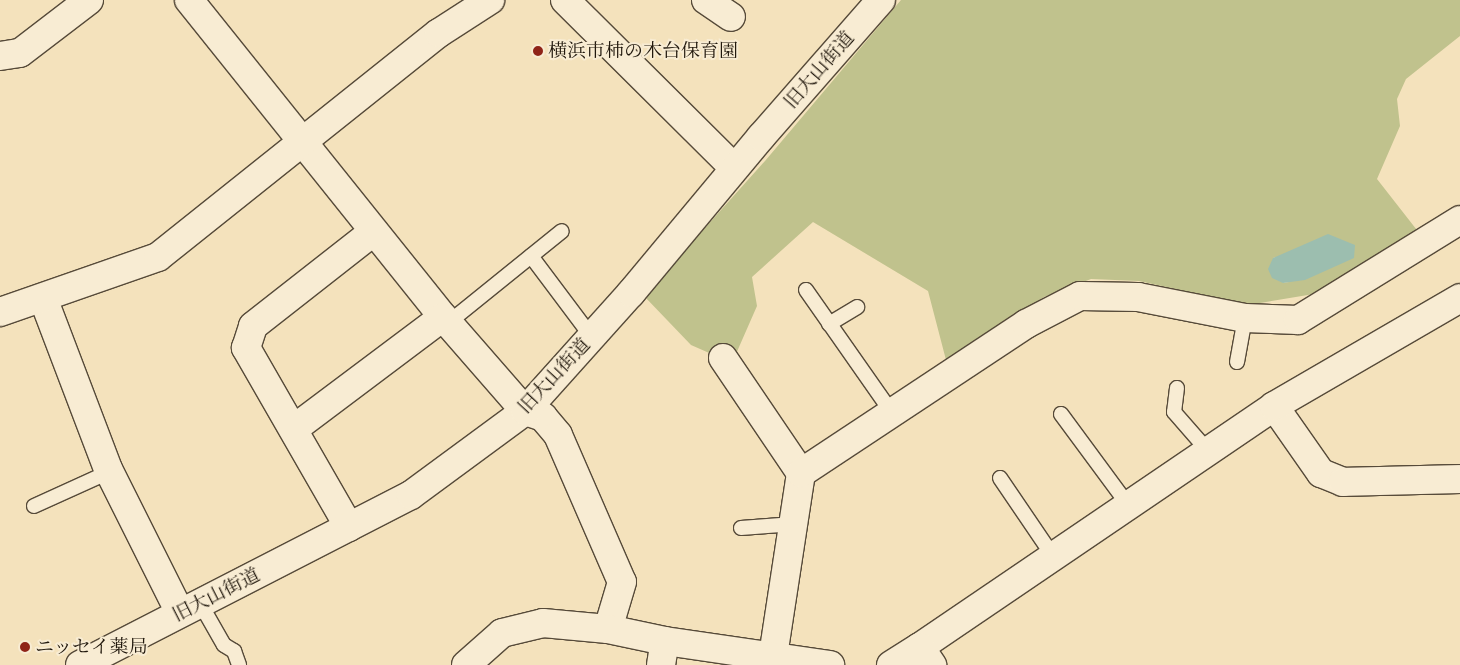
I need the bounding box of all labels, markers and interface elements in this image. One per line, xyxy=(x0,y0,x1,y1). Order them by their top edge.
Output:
street label: 旧大山街道 xyxy=(779,27,859,113)
place label: 横浜市柿の木台保育園 xyxy=(548,40,738,62)
marker: 横浜市柿の木台保育園 xyxy=(532,45,544,57)
street label: 旧大山街道 xyxy=(513,333,595,419)
street label: 旧大山街道 xyxy=(169,563,263,627)
place label: ニッセイ薬局 xyxy=(35,636,149,658)
marker: ニッセイ薬局 xyxy=(19,641,31,653)

